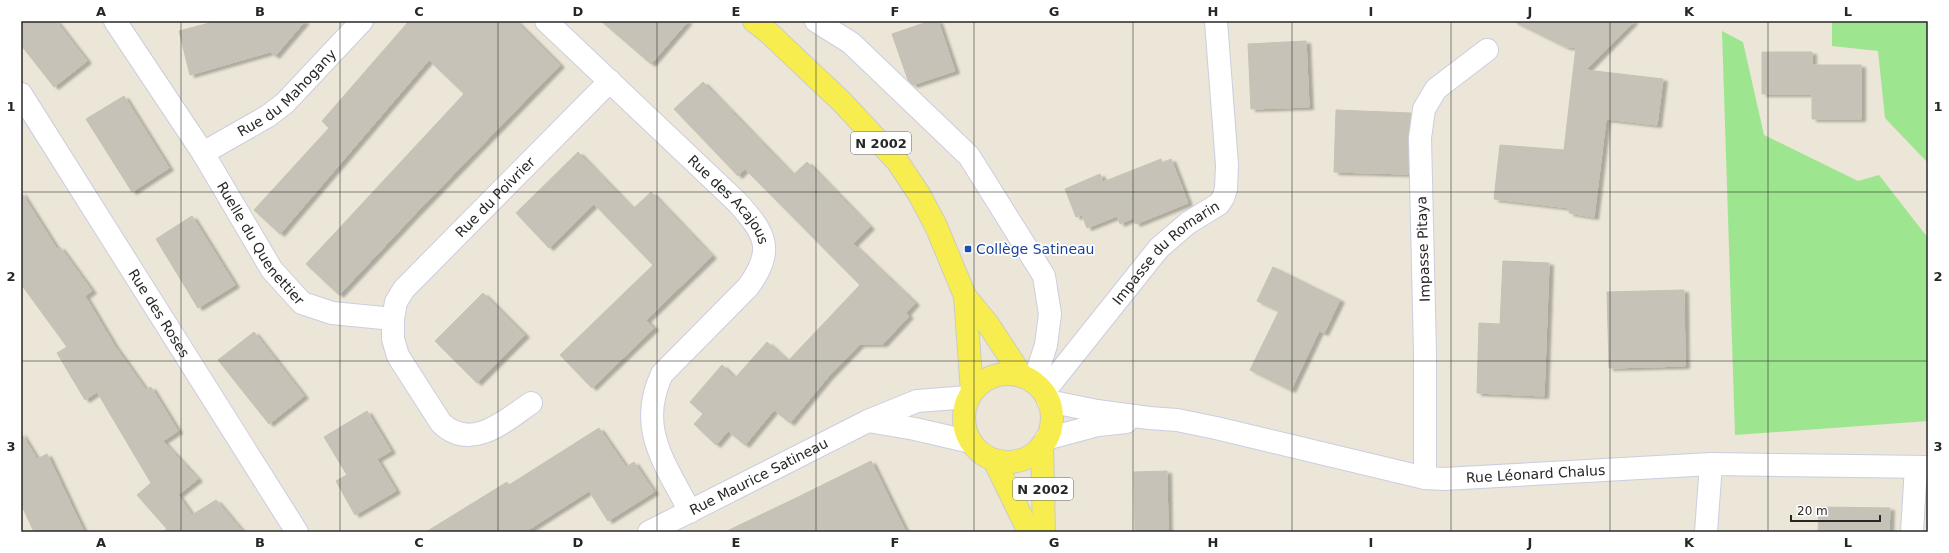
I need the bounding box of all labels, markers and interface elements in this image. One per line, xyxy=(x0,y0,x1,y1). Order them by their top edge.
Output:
text: A xyxy=(96,4,106,19)
text: B xyxy=(255,4,265,19)
text: C xyxy=(414,4,424,19)
text: D xyxy=(573,4,584,19)
text: E xyxy=(732,4,740,19)
text: F xyxy=(891,4,899,19)
text: G xyxy=(1049,4,1059,19)
text: H xyxy=(1208,4,1218,19)
text: I xyxy=(1369,4,1373,19)
text: J xyxy=(1527,4,1532,19)
text: K xyxy=(1684,4,1695,19)
text: L xyxy=(1844,4,1852,19)
street label: Rue du Mahogany xyxy=(235,46,339,140)
text: 1 xyxy=(6,99,16,114)
text: 1 xyxy=(1933,99,1943,114)
road number: N 2002 xyxy=(851,132,911,154)
street label: Rue des Acajous xyxy=(685,152,772,246)
street label: Rue du Poivrier xyxy=(452,154,538,240)
street label: Ruelle du Quenettier xyxy=(214,179,308,308)
street label: Impasse Pitaya xyxy=(1413,196,1433,302)
street label: Impasse du Romarin xyxy=(1109,198,1222,308)
place label: Collège Satineau xyxy=(976,241,1094,257)
marker: Collège Satineau xyxy=(963,244,973,254)
street label: Rue des Roses xyxy=(125,266,193,360)
text: 2 xyxy=(6,269,16,284)
text: 2 xyxy=(1933,269,1943,284)
street label: Rue Maurice Satineau xyxy=(687,435,831,518)
text: 3 xyxy=(6,439,16,454)
text: 3 xyxy=(1933,439,1943,454)
street label: Rue Léonard Chalus xyxy=(1465,462,1606,486)
road number: N 2002 xyxy=(1013,478,1073,500)
scale bar xyxy=(1791,497,1880,523)
text: 20 m xyxy=(1797,504,1828,518)
text: A xyxy=(96,535,106,550)
text: B xyxy=(255,535,265,550)
text: C xyxy=(414,535,424,550)
text: D xyxy=(573,535,584,550)
text: E xyxy=(732,535,740,550)
text: F xyxy=(891,535,899,550)
text: G xyxy=(1049,535,1059,550)
text: H xyxy=(1208,535,1218,550)
text: I xyxy=(1369,535,1373,550)
text: J xyxy=(1527,535,1532,550)
text: K xyxy=(1684,535,1695,550)
text: L xyxy=(1844,535,1852,550)

